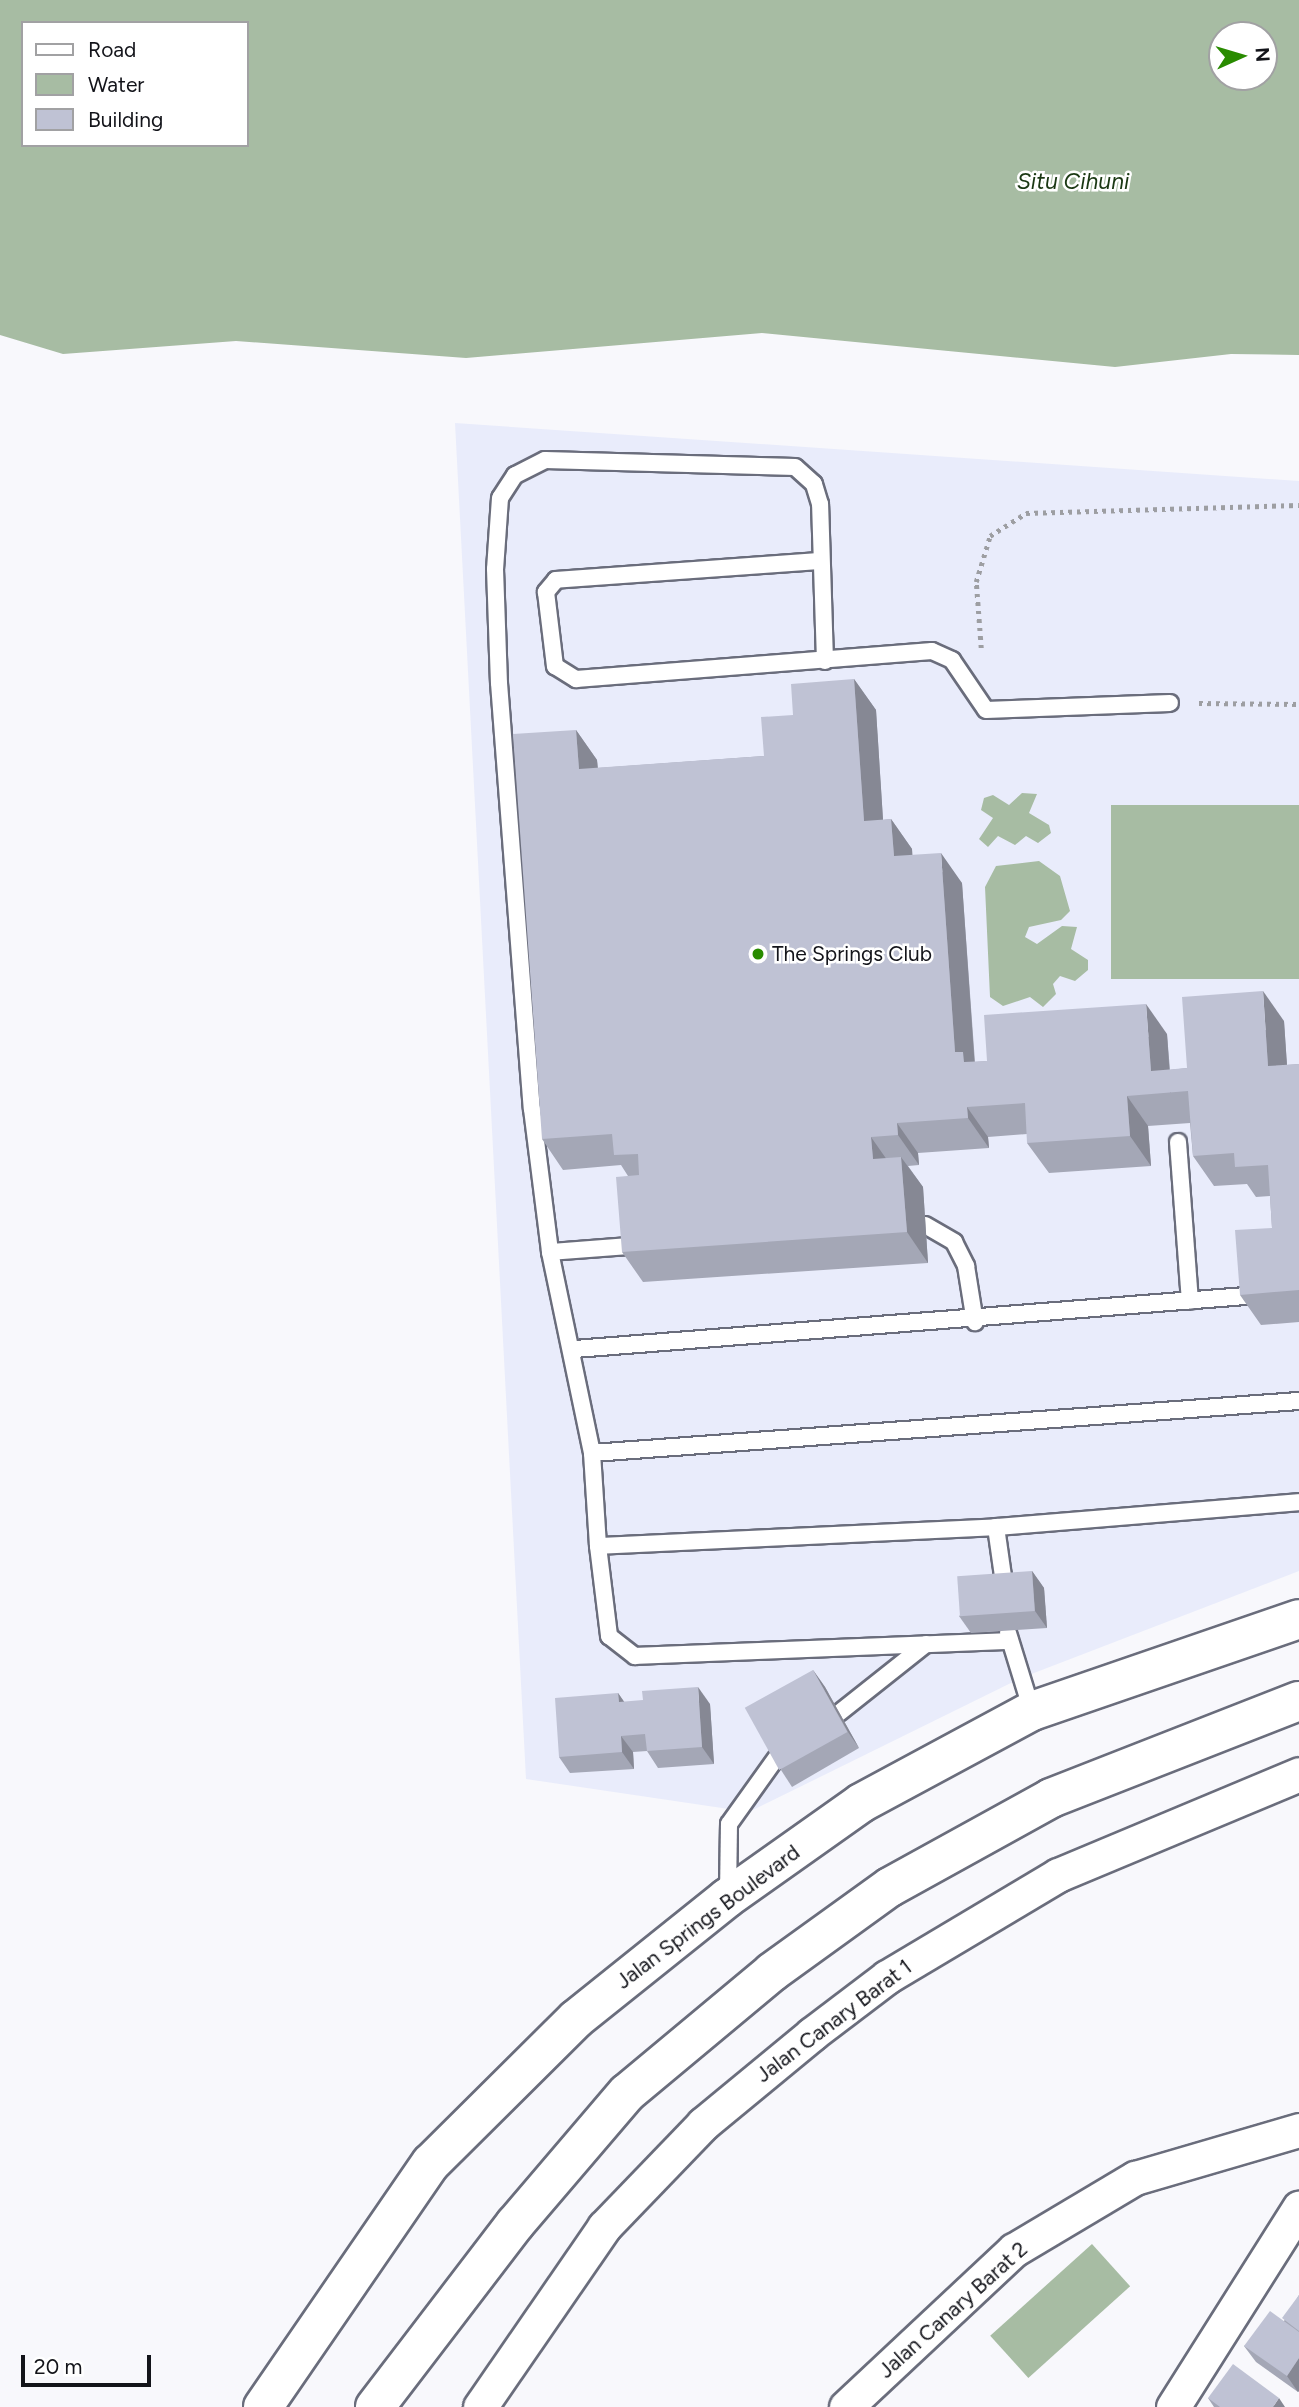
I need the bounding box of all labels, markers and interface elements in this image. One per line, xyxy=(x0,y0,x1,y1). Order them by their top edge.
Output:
legend xyxy=(21,21,248,147)
north arrow xyxy=(1208,21,1278,91)
text: Road xyxy=(88,37,136,62)
text: N xyxy=(1250,47,1274,63)
text: Water xyxy=(88,72,144,97)
text: Building xyxy=(88,107,163,132)
water label: Situ Cihuni xyxy=(1017,167,1129,195)
place label: The Springs Club xyxy=(772,941,932,967)
marker: The Springs Club xyxy=(750,946,766,962)
street label: Jalan Springs Boulevard xyxy=(611,1840,805,1994)
street label: Jalan Canary Barat 1 xyxy=(751,1954,917,2088)
street label: Jalan Canary Barat 2 xyxy=(873,2237,1033,2383)
scale bar xyxy=(24,2340,154,2384)
text: 20 m xyxy=(34,2354,82,2379)

